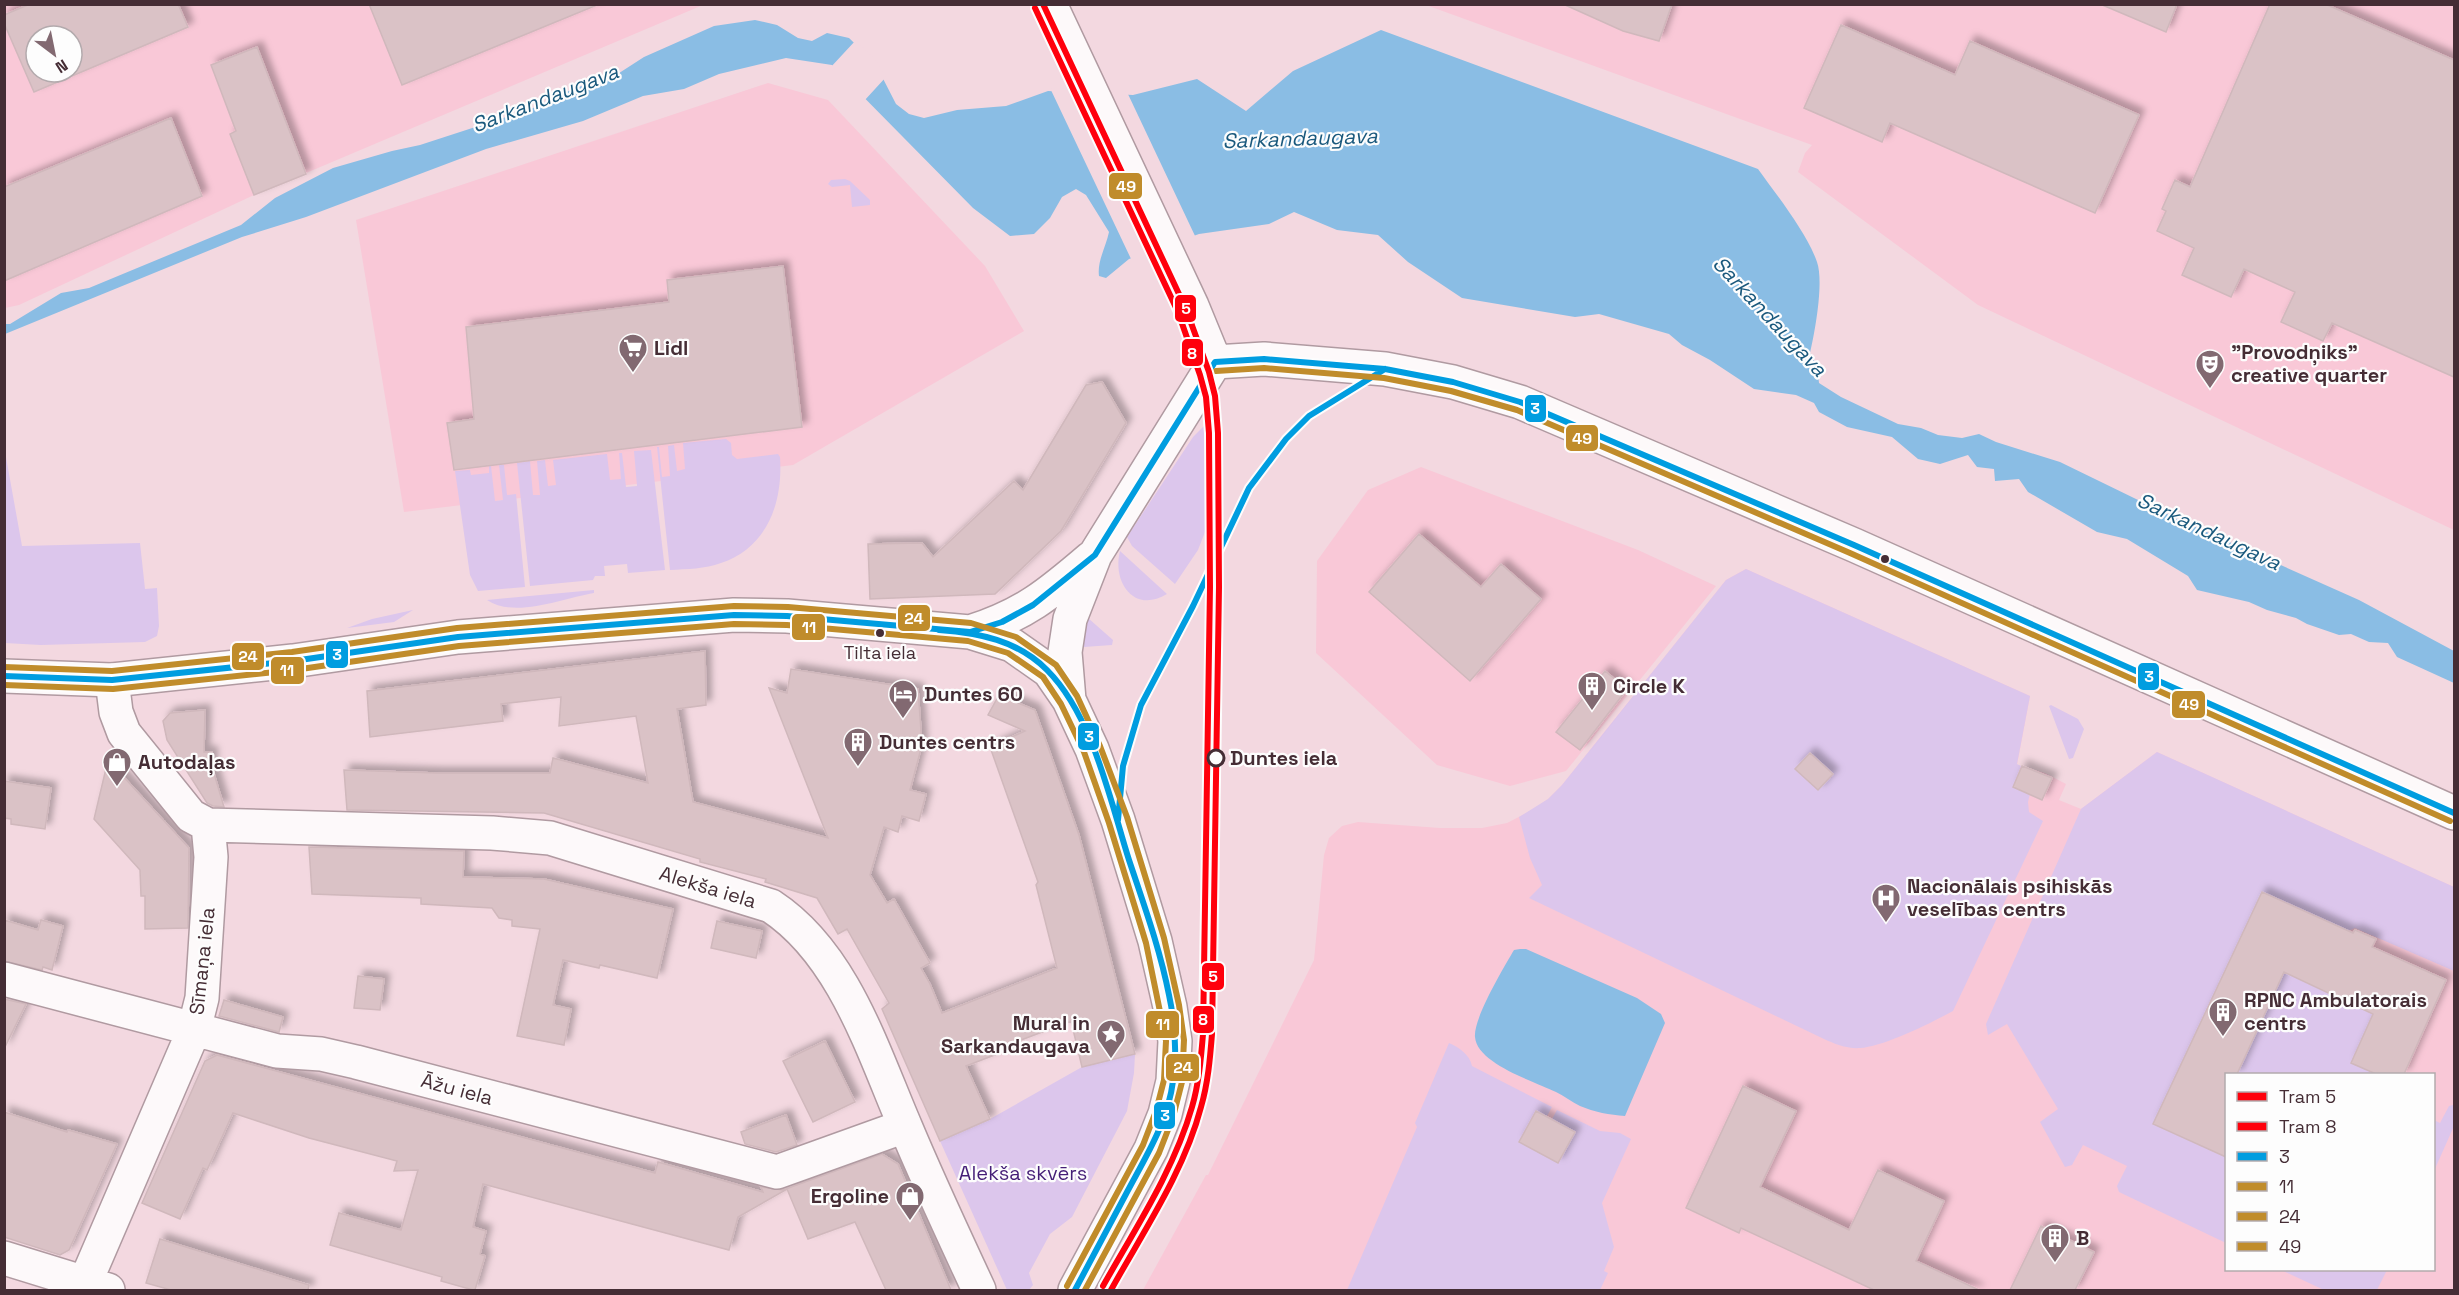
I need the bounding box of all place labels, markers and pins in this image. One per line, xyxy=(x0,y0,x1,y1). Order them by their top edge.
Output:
supermarket icon: Lidl xyxy=(617,332,649,374)
place label: Lidl xyxy=(654,335,688,361)
place label: "Provodņiks" creative quarter xyxy=(2231,339,2387,388)
theatre icon: "Provodņiks" creative quarter xyxy=(2194,348,2226,390)
unlabelled marker xyxy=(1879,553,1891,565)
marker: Tilta iela xyxy=(874,627,886,639)
place label: Tilta iela xyxy=(844,641,916,664)
building icon: Circle K xyxy=(1576,670,1608,712)
place label: Circle K xyxy=(1613,673,1685,699)
hotel icon: Duntes 60 xyxy=(887,678,919,720)
place label: Duntes 60 xyxy=(924,681,1023,707)
building icon: Duntes centrs xyxy=(842,726,874,768)
place label: Duntes centrs xyxy=(879,729,1015,755)
place label: Duntes iela xyxy=(1230,745,1338,771)
shop icon: Autodaļas xyxy=(101,746,133,788)
place label: Autodaļas xyxy=(138,749,236,776)
marker: Duntes iela xyxy=(1207,749,1225,767)
place label: Nacionālais psihiskās veselības centrs xyxy=(1907,873,2112,922)
hospital icon: Nacionālais psihiskās veselības centrs xyxy=(1870,882,1902,924)
place label: RPNC Ambulatorais centrs xyxy=(2244,987,2427,1036)
building icon: RPNC Ambulatorais centrs xyxy=(2207,996,2239,1038)
place label: Mural in Sarkandaugava xyxy=(941,1010,1090,1059)
place icon: Mural in Sarkandaugava xyxy=(1095,1018,1127,1060)
shop icon: Ergoline xyxy=(894,1180,926,1222)
place label: Ergoline xyxy=(811,1183,889,1209)
building icon: B xyxy=(2039,1222,2071,1264)
place label: B xyxy=(2076,1225,2089,1251)

